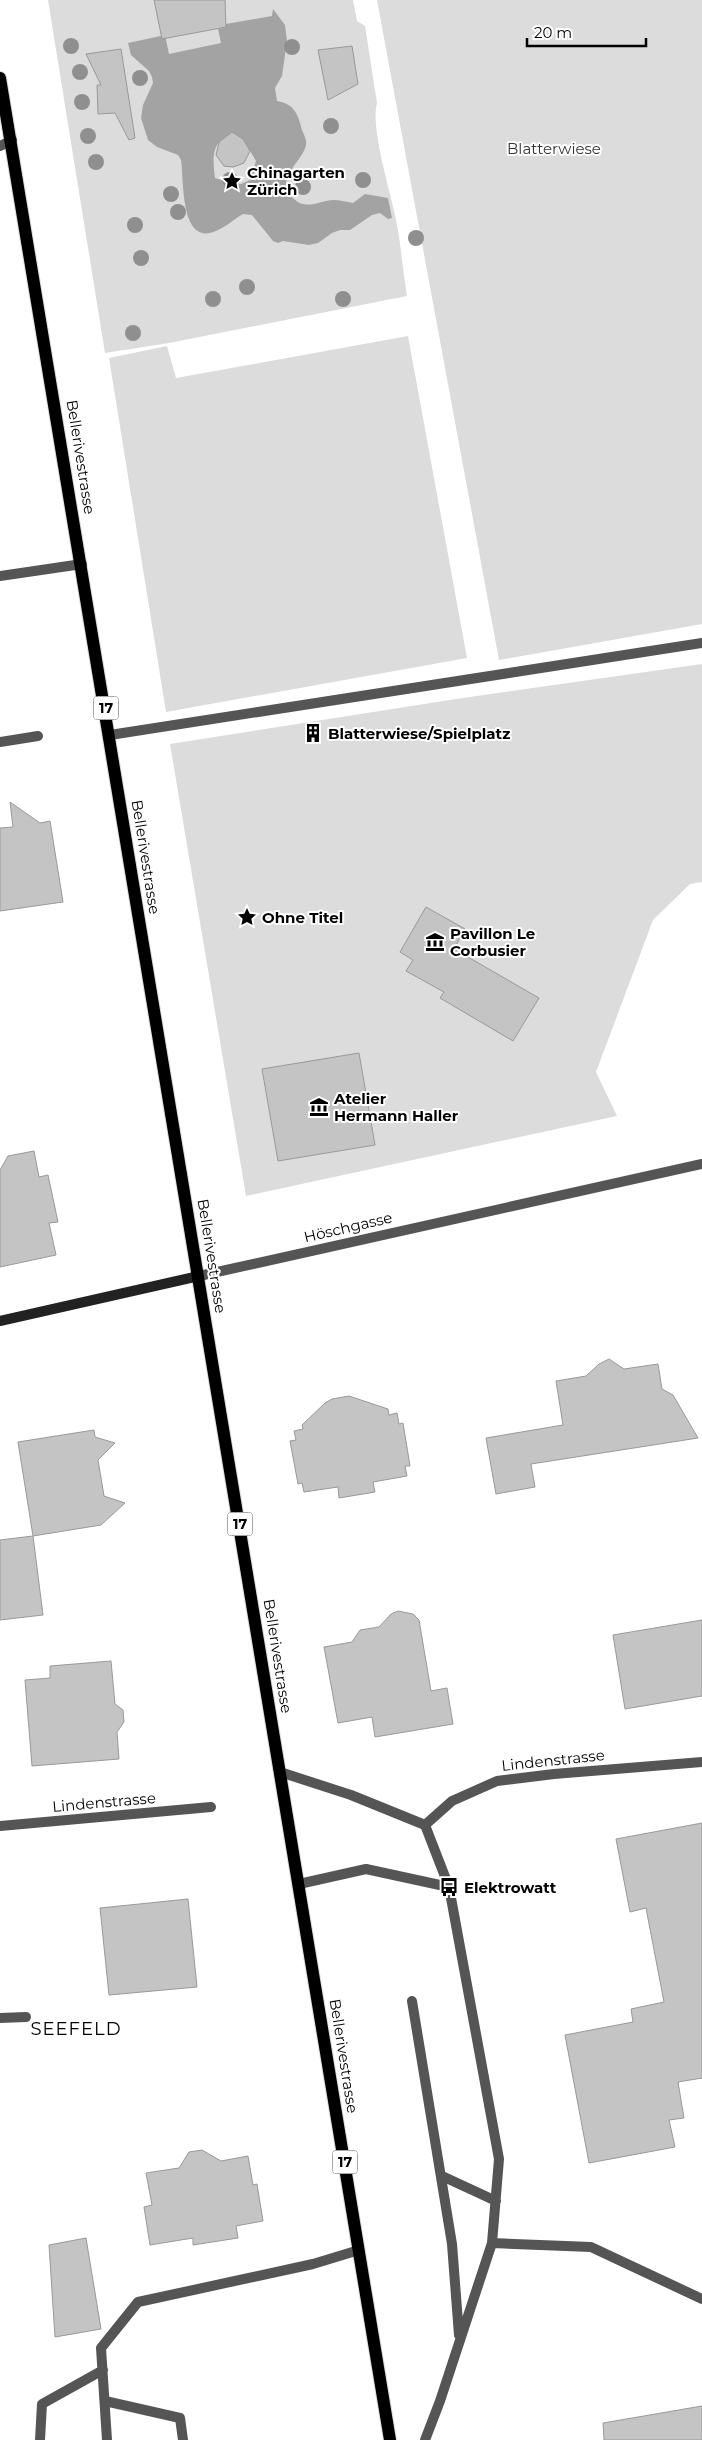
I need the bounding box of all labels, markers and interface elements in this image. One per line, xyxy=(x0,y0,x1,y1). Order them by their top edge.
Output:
scale bar xyxy=(527,15,646,47)
text: 20 m xyxy=(534,23,572,42)
park label: Blatterwiese xyxy=(507,139,601,158)
place label: Chinagarten Zürich xyxy=(247,163,345,199)
place icon: Chinagarten Zürich xyxy=(221,170,243,192)
street label: Bellerivestrasse xyxy=(63,398,99,516)
road number: 17 xyxy=(94,696,118,720)
building icon: Blatterwiese/Spielplatz xyxy=(302,722,324,744)
place label: Blatterwiese/Spielplatz xyxy=(328,724,510,743)
street label: Bellerivestrasse xyxy=(128,798,164,916)
place icon: Ohne Titel xyxy=(236,906,258,928)
place label: Ohne Titel xyxy=(262,908,343,927)
place label: Pavillon Le Corbusier xyxy=(450,924,535,960)
museum icon: Pavillon Le Corbusier xyxy=(424,931,446,953)
place label: Atelier Hermann Haller xyxy=(333,1089,459,1125)
museum icon: Atelier Hermann Haller xyxy=(308,1096,330,1118)
street label: Bellerivestrasse xyxy=(194,1197,230,1315)
street label: Höschgasse xyxy=(302,1208,394,1246)
road number: 17 xyxy=(228,1512,252,1536)
street label: Bellerivestrasse xyxy=(260,1597,296,1715)
street label: Lindenstrasse xyxy=(500,1745,606,1775)
street label: Lindenstrasse xyxy=(51,1788,157,1816)
bus stop icon: Elektrowatt xyxy=(438,1876,460,1898)
place label: Elektrowatt xyxy=(464,1878,557,1897)
street label: Bellerivestrasse xyxy=(326,1997,362,2115)
district label: SEEFELD xyxy=(30,2018,122,2040)
road number: 17 xyxy=(332,2150,358,2174)

